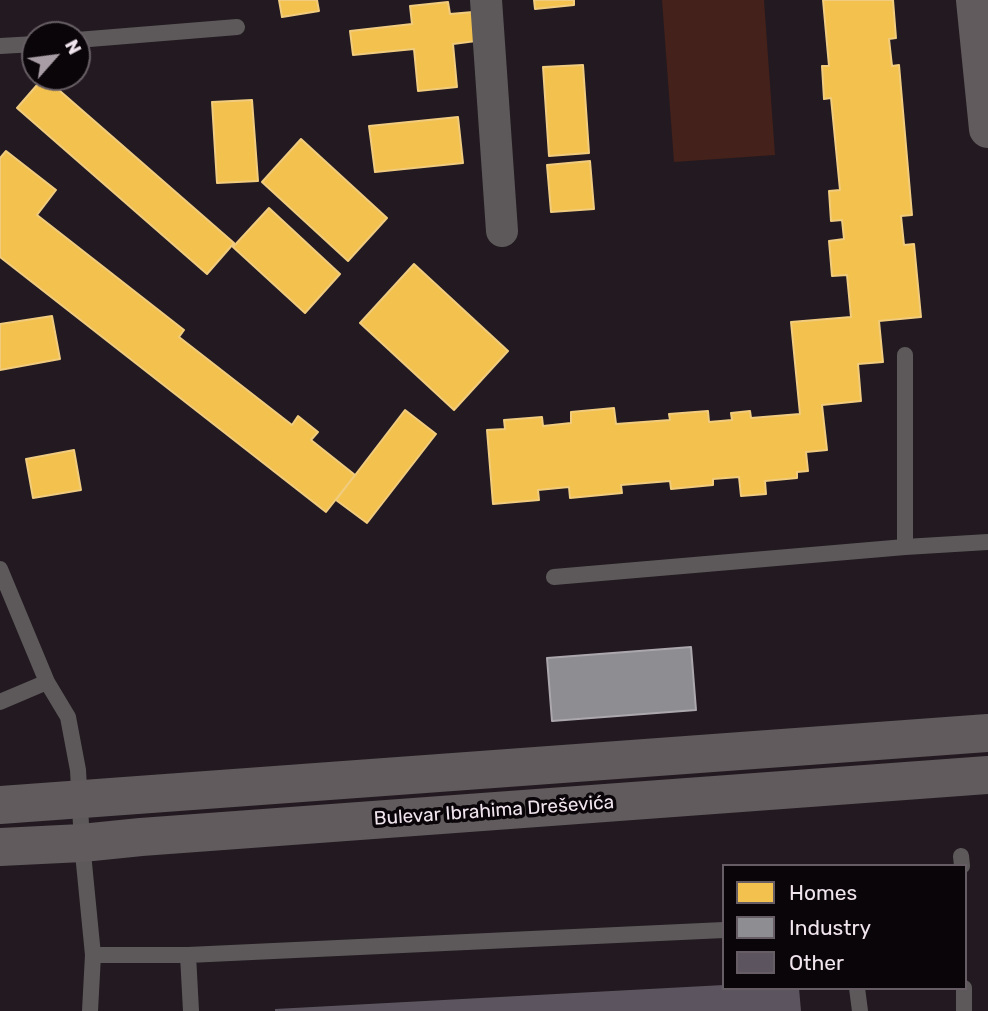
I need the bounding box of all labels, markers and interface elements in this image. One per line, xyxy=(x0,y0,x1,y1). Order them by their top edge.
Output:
north arrow xyxy=(21,21,91,91)
text: N xyxy=(60,35,87,58)
street label: Bulevar Ibrahima Dreševića xyxy=(373,791,615,831)
legend xyxy=(722,864,967,990)
text: Homes xyxy=(789,880,857,905)
text: Industry xyxy=(789,915,871,940)
text: Other xyxy=(789,950,844,975)

